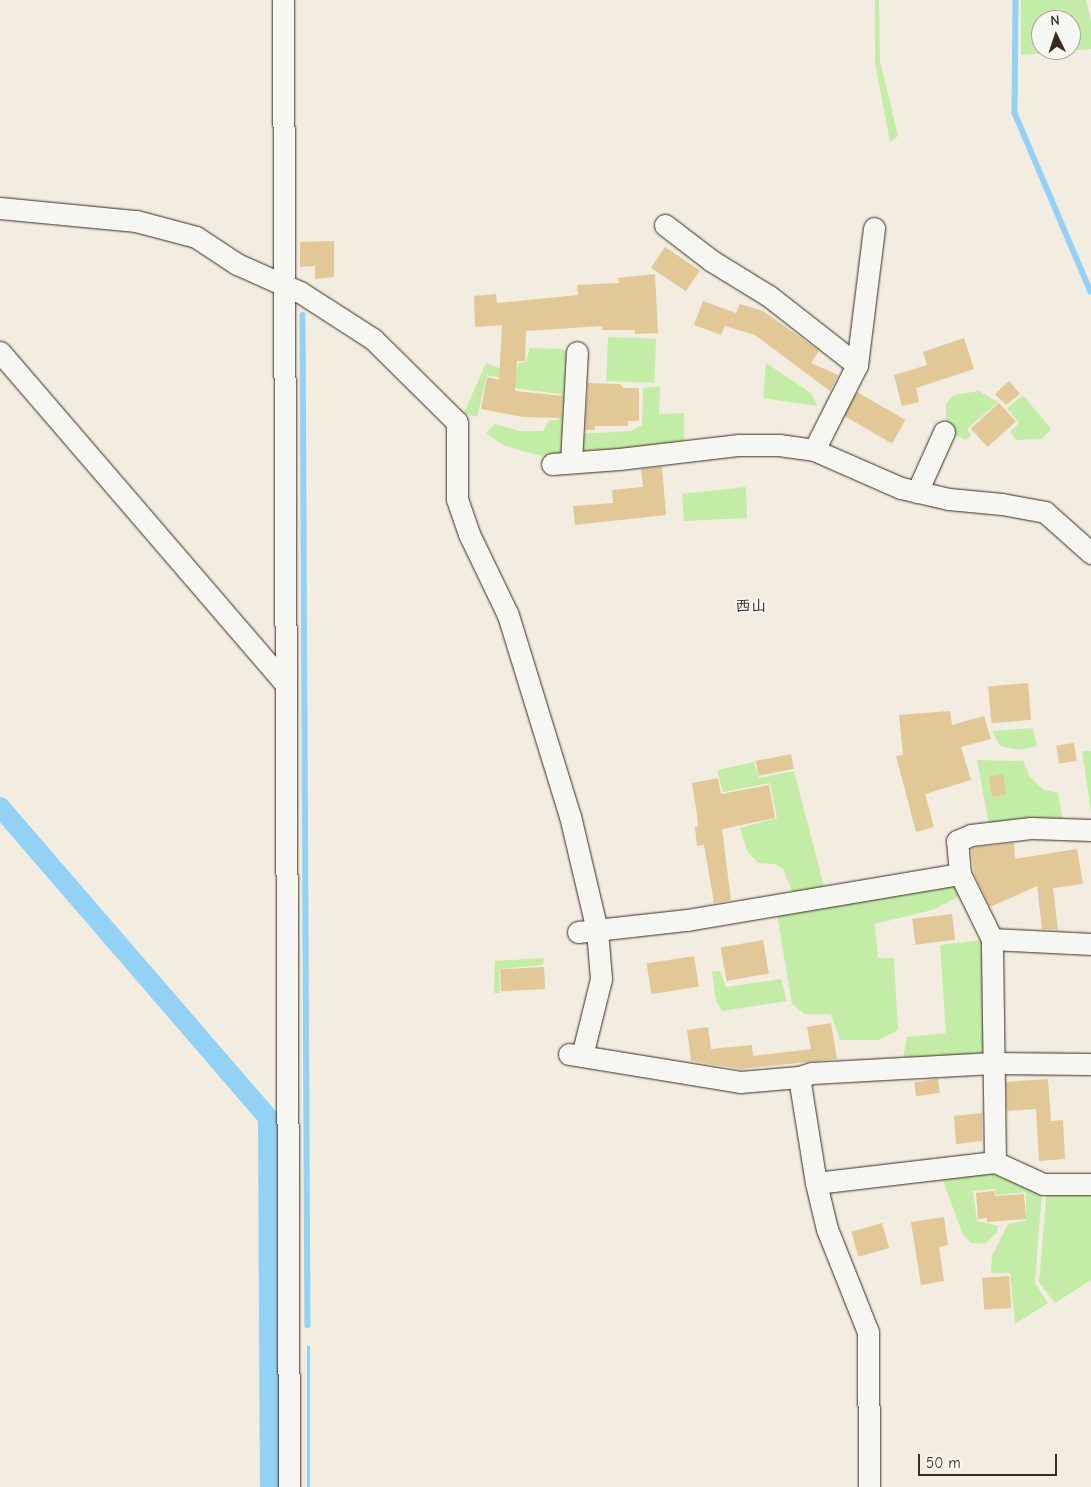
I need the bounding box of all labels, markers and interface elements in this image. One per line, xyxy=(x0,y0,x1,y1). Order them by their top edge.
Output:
north arrow xyxy=(1031,10,1081,60)
text: N xyxy=(1050,12,1060,29)
district label: 西山 xyxy=(735,596,767,616)
scale bar xyxy=(921,1444,1060,1476)
text: 50 m xyxy=(926,1454,961,1472)

